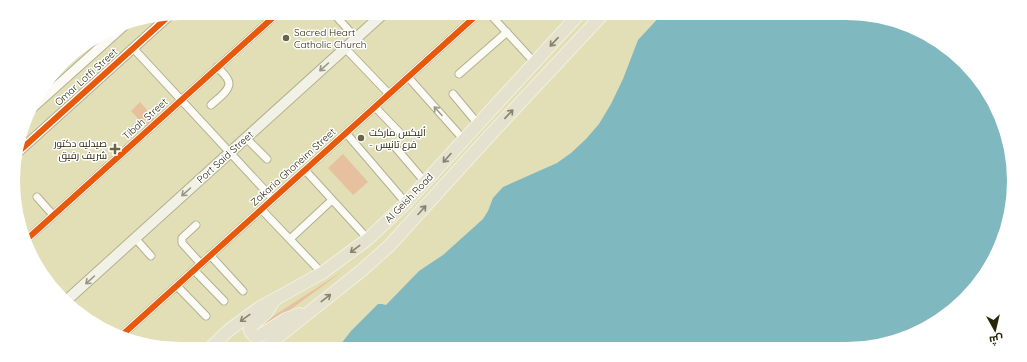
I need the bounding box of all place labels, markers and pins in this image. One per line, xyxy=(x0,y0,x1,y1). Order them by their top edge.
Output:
place label: Sacred Heart Catholic Church xyxy=(294,26,366,51)
marker: Sacred Heart Catholic Church xyxy=(281,33,291,43)
place label: أليكس ماركت - فرع تانيس xyxy=(369,126,426,151)
marker: أليكس ماركت - فرع تانيس xyxy=(356,133,366,143)
place label: صيدليه دكتور شريف رفيق xyxy=(53,137,107,162)
marker: صيدليه دكتور شريف رفيق xyxy=(110,144,120,154)

